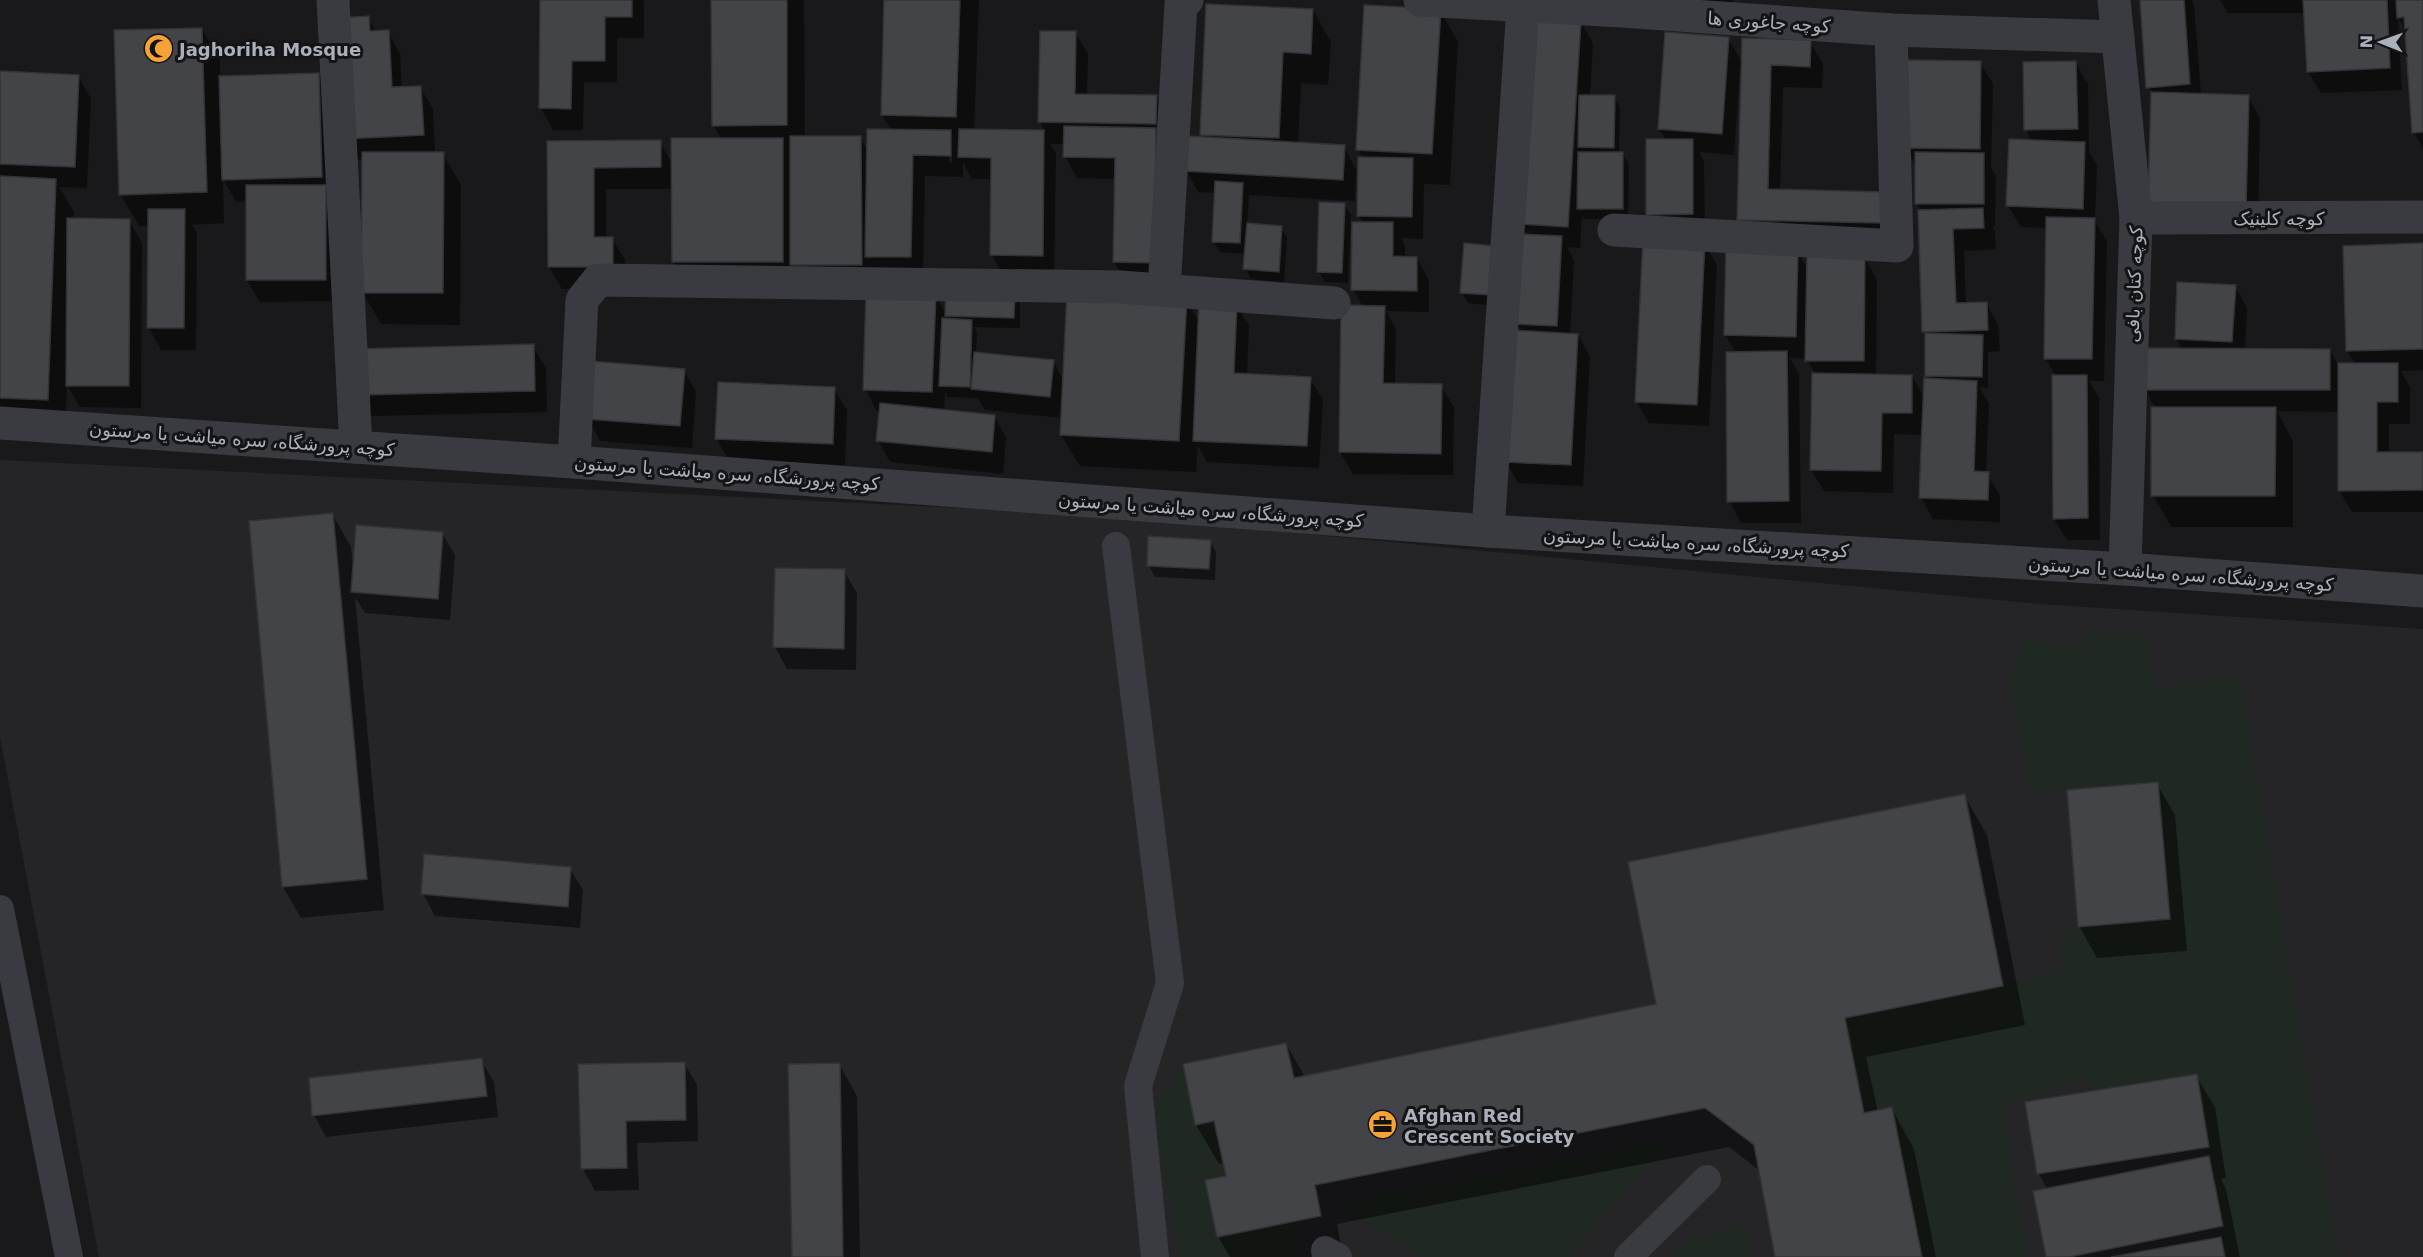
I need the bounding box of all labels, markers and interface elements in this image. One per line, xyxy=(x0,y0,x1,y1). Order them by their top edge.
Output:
street label: کوچه جاغوری ها xyxy=(1707,7,1832,38)
north arrow xyxy=(2351,12,2411,72)
mosque icon: Jaghoriha Mosque xyxy=(142,33,174,65)
text: N xyxy=(2357,35,2376,49)
place label: Jaghoriha Mosque xyxy=(177,39,361,60)
street label: کوچه کلینیک xyxy=(2233,208,2325,230)
street label: کوچه کتان بافی xyxy=(2121,225,2148,343)
street label: کوچه پرورشگاه، سره میاشت یا مرستون xyxy=(88,418,396,461)
street label: کوچه پرورشگاه، سره میاشت یا مرستون xyxy=(573,452,881,495)
street label: کوچه پرورشگاه، سره میاشت یا مرستون xyxy=(1057,489,1365,532)
street label: کوچه پرورشگاه، سره میاشت یا مرستون xyxy=(1543,525,1850,563)
street label: کوچه پرورشگاه، سره میاشت یا مرستون xyxy=(2027,553,2335,596)
place label: Afghan Red Crescent Society xyxy=(1404,1105,1575,1147)
office icon: Afghan Red Crescent Society xyxy=(1367,1109,1399,1141)

